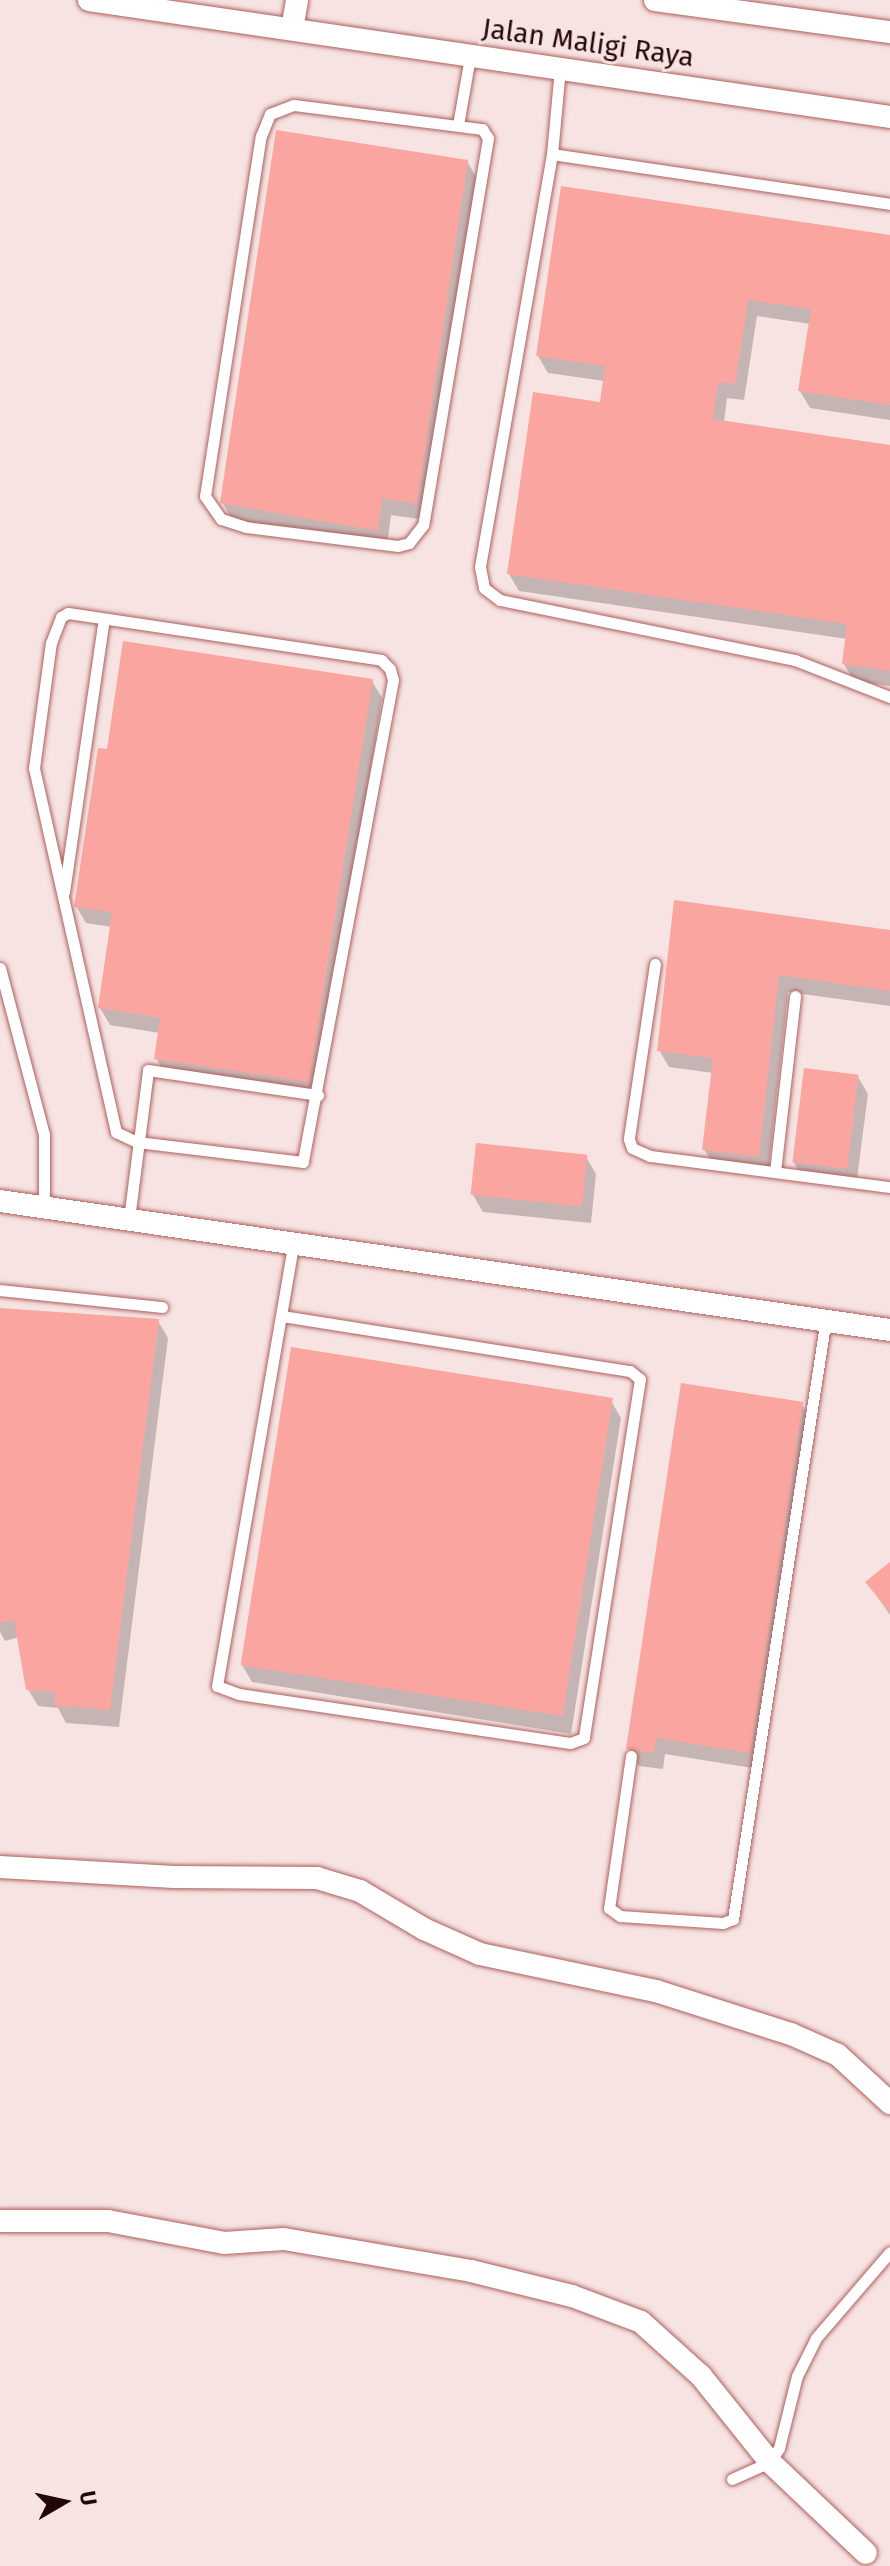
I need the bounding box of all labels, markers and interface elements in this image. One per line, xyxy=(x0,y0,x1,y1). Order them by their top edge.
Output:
street label: Jalan Maligi Raya xyxy=(480,12,696,74)
north arrow xyxy=(24,2462,104,2542)
text: U xyxy=(74,2489,103,2507)

